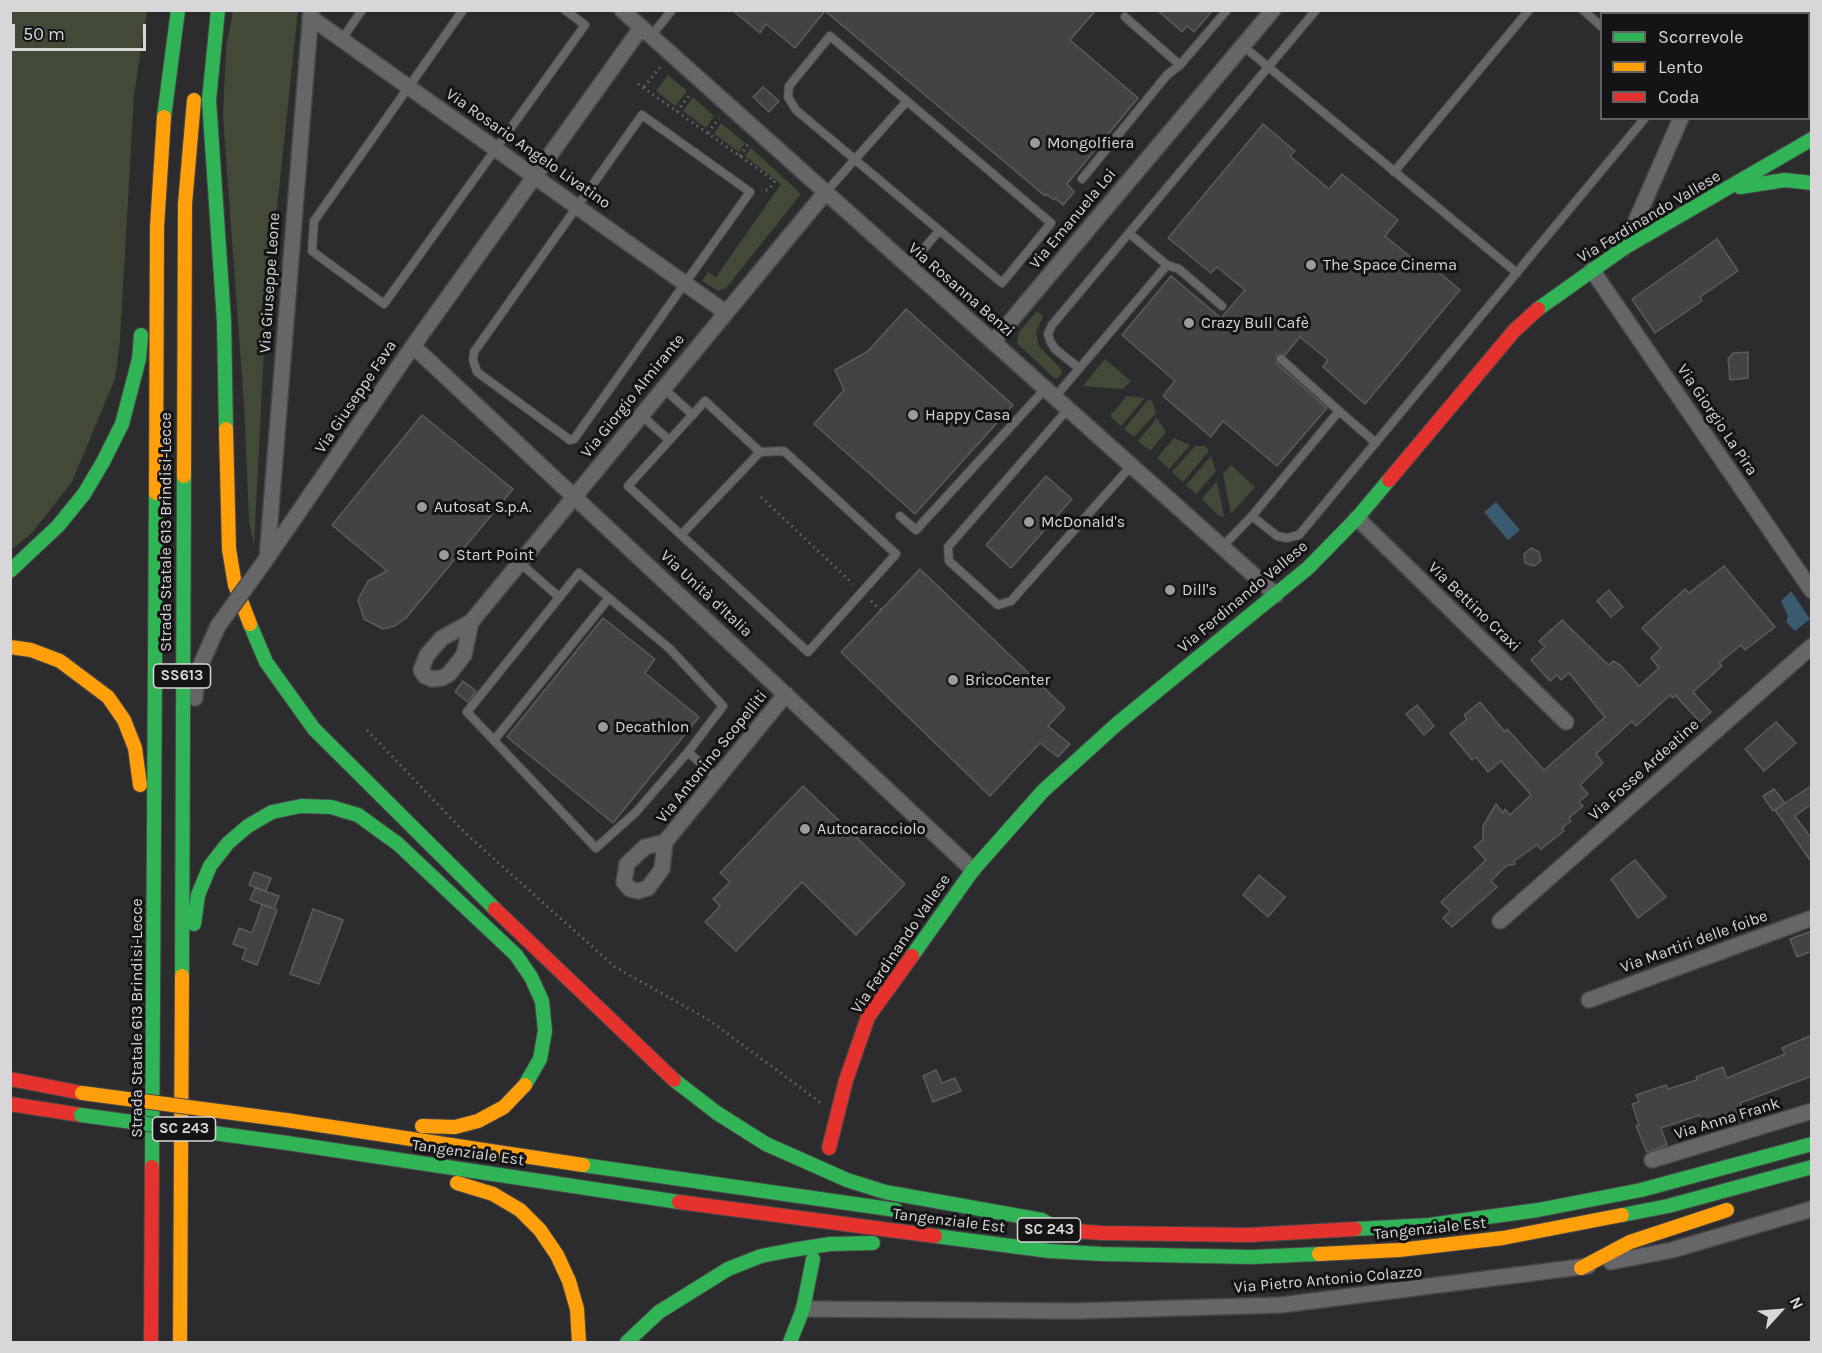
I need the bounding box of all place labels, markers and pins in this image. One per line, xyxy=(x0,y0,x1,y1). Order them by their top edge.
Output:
place label: Mongolfiera xyxy=(1047,133,1134,153)
marker: Mongolfiera xyxy=(1028,136,1042,150)
place label: The Space Cinema xyxy=(1323,255,1457,275)
marker: The Space Cinema xyxy=(1304,258,1318,272)
place label: Crazy Bull Cafè xyxy=(1201,313,1309,333)
marker: Crazy Bull Cafè xyxy=(1182,316,1196,330)
place label: Happy Casa xyxy=(925,405,1010,425)
marker: Happy Casa xyxy=(906,408,920,422)
place label: Autosat S.p.A. xyxy=(434,497,531,517)
marker: Autosat S.p.A. xyxy=(415,500,429,514)
place label: McDonald's xyxy=(1041,512,1125,532)
marker: McDonald's xyxy=(1022,515,1036,529)
place label: Start Point xyxy=(456,545,534,565)
marker: Start Point xyxy=(437,548,451,562)
place label: Dill's xyxy=(1182,580,1217,600)
marker: Dill's xyxy=(1163,583,1177,597)
place label: BricoCenter xyxy=(965,670,1050,690)
marker: BricoCenter xyxy=(946,673,960,687)
place label: Decathlon xyxy=(615,717,689,737)
marker: Decathlon xyxy=(596,720,610,734)
place label: Autocaracciolo xyxy=(817,819,926,839)
marker: Autocaracciolo xyxy=(798,822,812,836)

